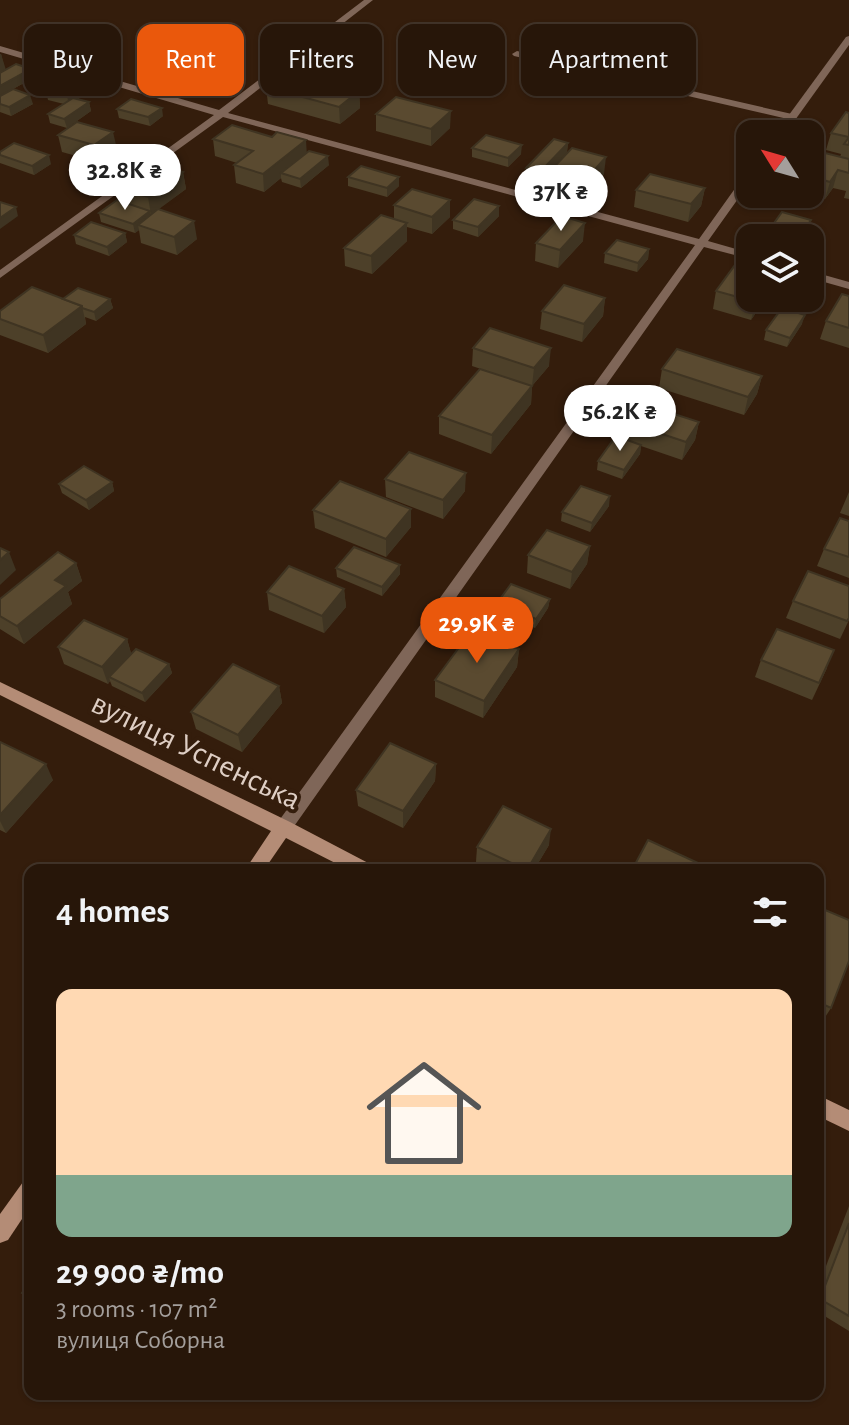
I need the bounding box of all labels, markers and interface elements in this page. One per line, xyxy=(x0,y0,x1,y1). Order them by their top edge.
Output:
chip: Buy xyxy=(24,24,121,96)
chip: Rent xyxy=(137,24,244,96)
chip: Filters xyxy=(260,24,382,96)
chip: New xyxy=(398,24,505,96)
chip: Apartment xyxy=(521,24,696,96)
north arrow xyxy=(736,120,824,208)
map controls xyxy=(736,120,824,312)
pin: 32.8K ₴ xyxy=(51,144,199,212)
text: 32.8K ₴ xyxy=(87,157,163,183)
pin: 37K ₴ xyxy=(505,165,617,233)
text: 37K ₴ xyxy=(533,178,589,204)
button: layers xyxy=(736,224,824,312)
pin: 56.2K ₴ xyxy=(546,385,694,453)
text: 56.2K ₴ xyxy=(582,398,658,424)
pin: 29.9K ₴ xyxy=(403,597,551,665)
text: 29.9K ₴ xyxy=(438,610,516,636)
street label: вулиця Успенська xyxy=(86,687,306,815)
icon: filters xyxy=(748,890,792,934)
text: 4 homes xyxy=(56,895,170,929)
icon: home xyxy=(352,1041,496,1185)
text: 29 900 ₴/mo xyxy=(56,1256,224,1290)
text: 3 rooms · 107 m² xyxy=(56,1296,217,1322)
text: вулиця Соборна xyxy=(56,1327,225,1353)

